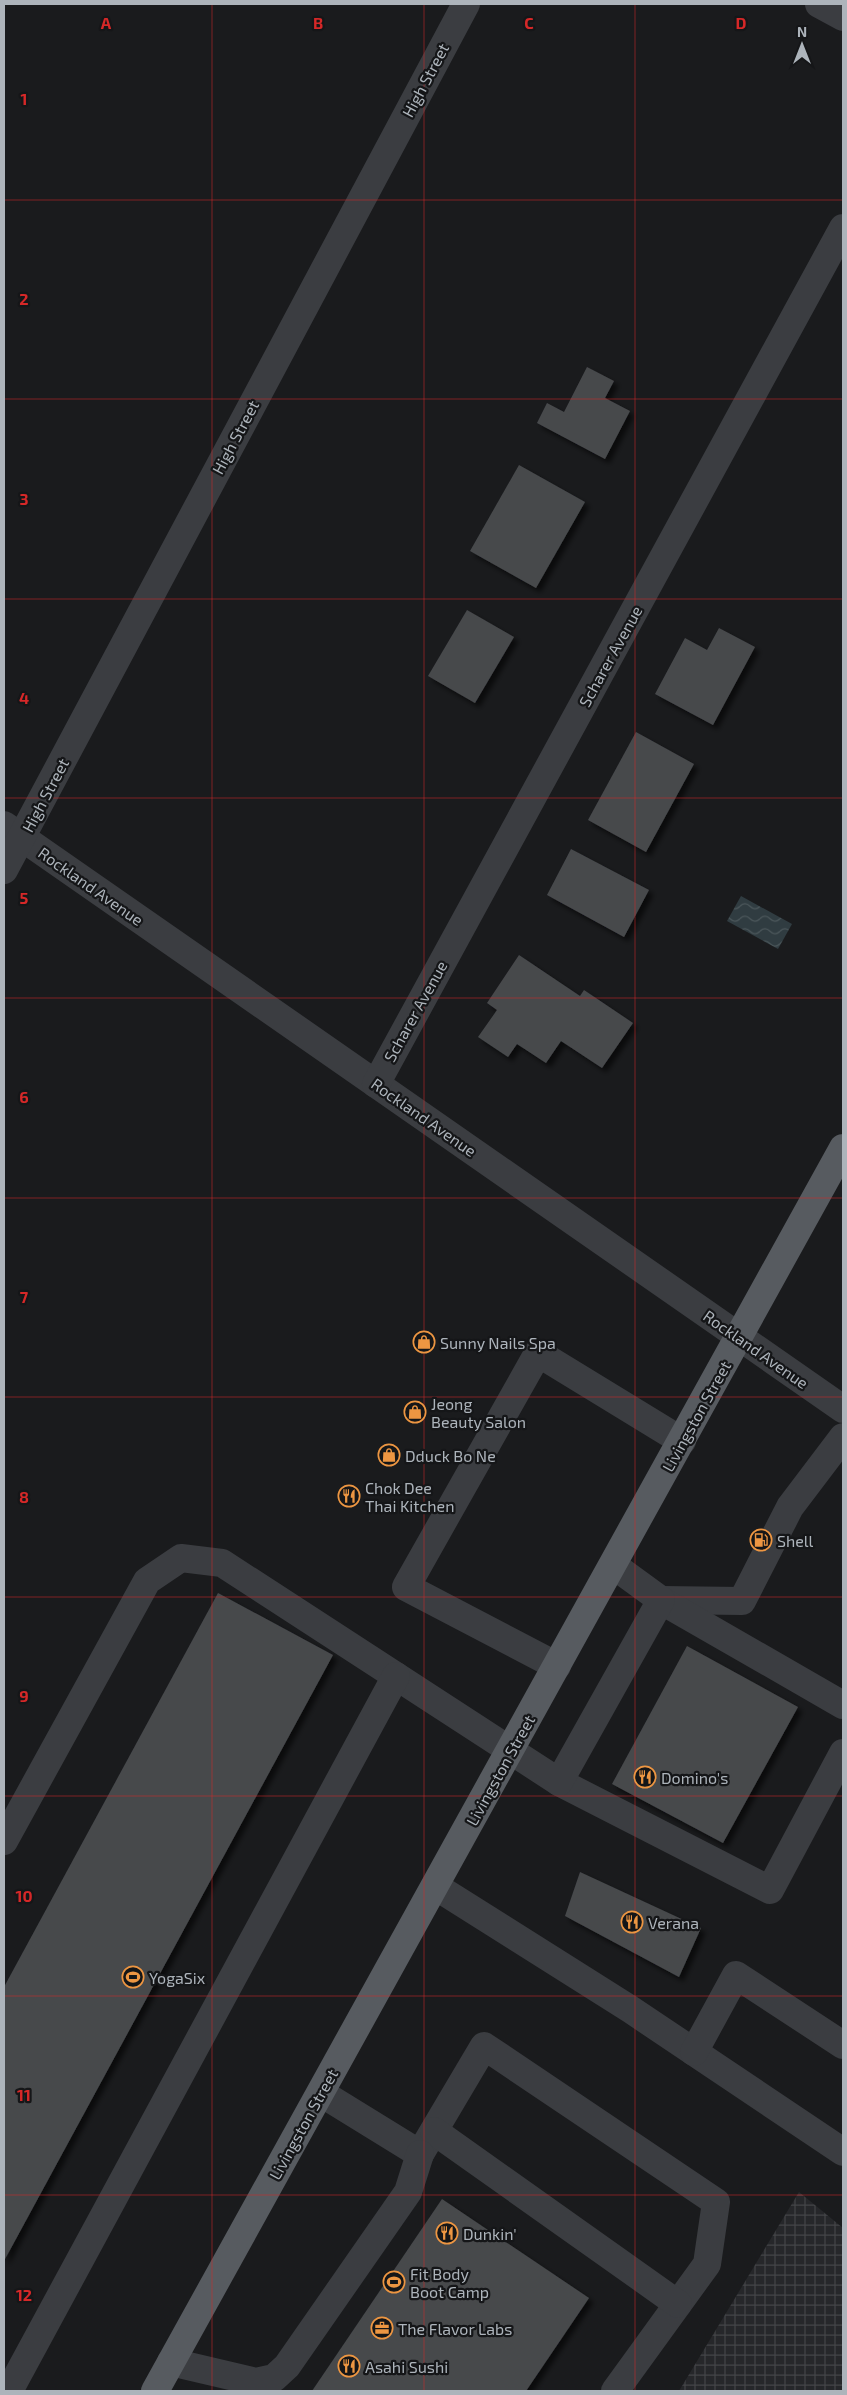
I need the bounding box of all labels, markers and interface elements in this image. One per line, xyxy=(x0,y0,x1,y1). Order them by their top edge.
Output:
text: A xyxy=(101,13,112,32)
text: B xyxy=(313,13,323,32)
text: C xyxy=(524,13,534,32)
text: D xyxy=(736,13,747,32)
north arrow xyxy=(777,20,827,70)
text: N xyxy=(797,23,807,40)
street label: High Street xyxy=(398,40,452,120)
text: 1 xyxy=(21,89,27,108)
text: 2 xyxy=(19,289,29,308)
street label: High Street xyxy=(208,397,262,477)
text: 3 xyxy=(19,489,29,508)
street label: Scharer Avenue xyxy=(574,602,646,710)
text: 4 xyxy=(19,688,29,707)
street label: High Street xyxy=(18,755,72,835)
street label: Rockland Avenue xyxy=(35,843,147,929)
text: 5 xyxy=(20,888,29,907)
street label: Scharer Avenue xyxy=(379,957,451,1065)
street label: Rockland Avenue xyxy=(368,1074,480,1160)
text: 6 xyxy=(19,1087,29,1106)
text: 7 xyxy=(20,1287,29,1306)
street label: Rockland Avenue xyxy=(700,1306,812,1392)
shop icon: Sunny Nails Spa xyxy=(412,1330,436,1354)
place label: Sunny Nails Spa xyxy=(440,1333,556,1352)
street label: Livingston Street xyxy=(658,1357,734,1475)
place label: Jeong Beauty Salon xyxy=(431,1394,526,1431)
shop icon: Jeong Beauty Salon xyxy=(403,1400,427,1424)
shop icon: Dduck Bo Ne xyxy=(377,1443,401,1467)
place label: Dduck Bo Ne xyxy=(405,1446,496,1465)
place label: Chok Dee Thai Kitchen xyxy=(365,1478,454,1515)
restaurant icon: Chok Dee Thai Kitchen xyxy=(337,1484,361,1508)
text: 8 xyxy=(19,1487,29,1506)
fuel station icon: Shell xyxy=(749,1528,773,1552)
place label: Shell xyxy=(777,1531,814,1550)
text: 9 xyxy=(19,1686,29,1705)
street label: Livingston Street xyxy=(462,1711,538,1829)
restaurant icon: Domino's xyxy=(633,1765,657,1789)
place label: Domino's xyxy=(661,1768,728,1787)
text: 10 xyxy=(15,1886,33,1905)
restaurant icon: Verana xyxy=(620,1910,644,1934)
place label: Verana xyxy=(648,1913,699,1932)
sports icon: YogaSix xyxy=(121,1965,145,1989)
place label: YogaSix xyxy=(149,1968,206,1987)
street label: Livingston Street xyxy=(265,2065,341,2183)
text: 11 xyxy=(17,2085,31,2104)
restaurant icon: Dunkin' xyxy=(435,2221,459,2245)
place label: Dunkin' xyxy=(463,2224,517,2243)
place label: Fit Body Boot Camp xyxy=(410,2264,489,2301)
sports icon: Fit Body Boot Camp xyxy=(382,2270,406,2294)
text: 12 xyxy=(16,2285,32,2304)
office icon: The Flavor Labs xyxy=(370,2316,394,2340)
place label: The Flavor Labs xyxy=(398,2319,512,2338)
restaurant icon: Asahi Sushi xyxy=(337,2354,361,2378)
place label: Asahi Sushi xyxy=(365,2357,448,2376)

